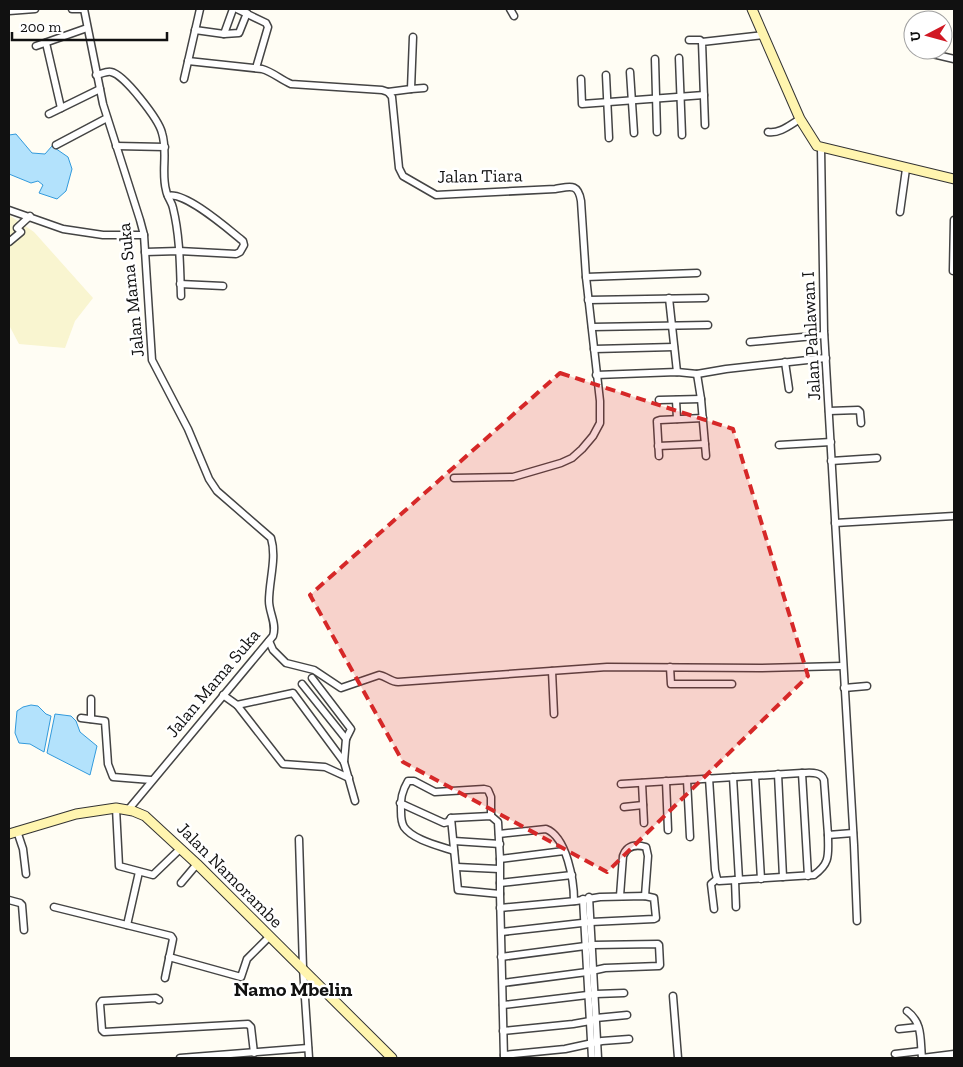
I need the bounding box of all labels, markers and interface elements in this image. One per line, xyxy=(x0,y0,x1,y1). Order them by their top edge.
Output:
scale bar xyxy=(12,10,168,42)
north arrow xyxy=(903,10,953,60)
text: 200 m xyxy=(20,18,61,36)
text: U xyxy=(907,30,925,42)
street label: Jalan Tiara xyxy=(437,164,523,188)
street label: Jalan Mama Suka xyxy=(113,222,149,358)
street label: Jalan Pahlawan I xyxy=(797,271,825,401)
street label: Jalan Mama Suka xyxy=(161,624,265,742)
street label: Jalan Namorambe xyxy=(173,818,287,932)
district label: Namo Mbelin xyxy=(234,977,353,1001)

